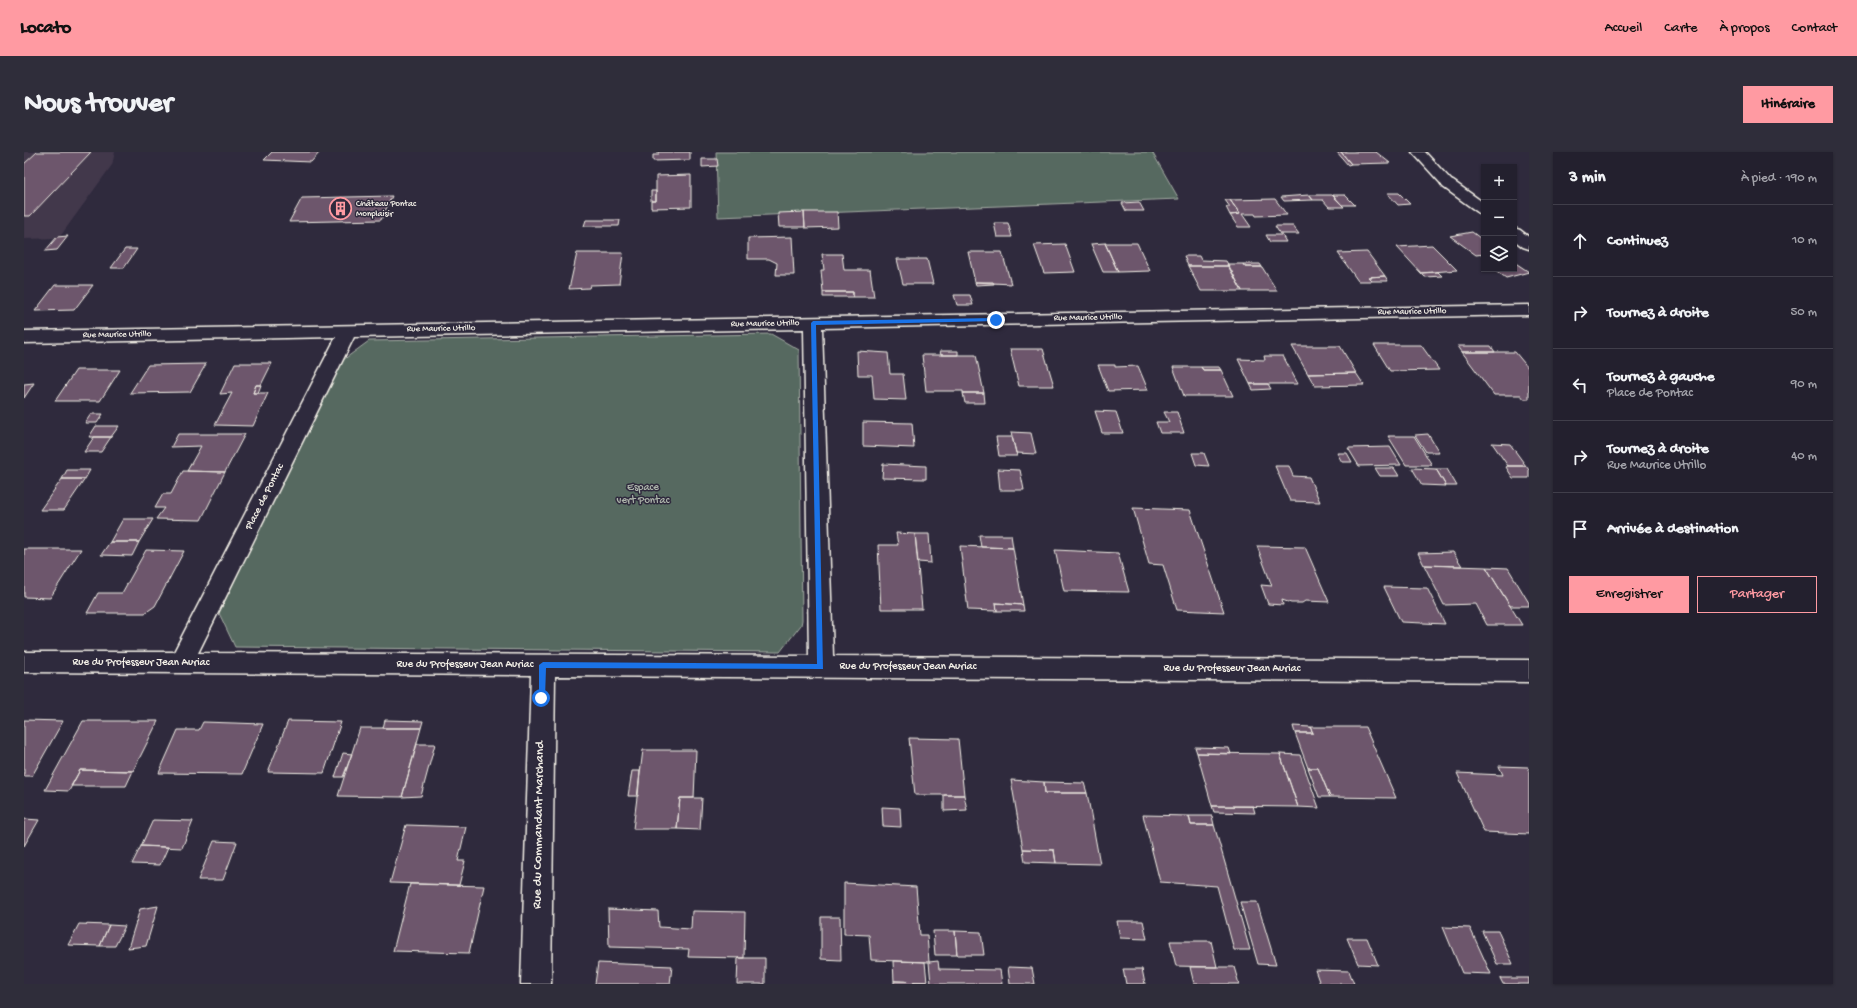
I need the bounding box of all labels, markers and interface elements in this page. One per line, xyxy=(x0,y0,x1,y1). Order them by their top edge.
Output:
text: Locato xyxy=(20,17,71,40)
text: Accueil xyxy=(1605,20,1642,37)
text: Carte xyxy=(1664,20,1698,37)
text: À propos xyxy=(1720,20,1770,37)
text: Contact xyxy=(1792,20,1837,37)
button: Itinéraire xyxy=(1743,86,1833,123)
text: Nous trouver xyxy=(24,88,173,121)
map controls xyxy=(1481,164,1517,272)
button: + xyxy=(1481,164,1517,200)
text: 3 min xyxy=(1569,168,1606,188)
text: À pied · 190 m xyxy=(1741,171,1817,186)
building icon: Château Pontac Monplaisir xyxy=(328,196,354,222)
place label: Château Pontac Monplaisir xyxy=(356,199,417,220)
button: − xyxy=(1481,200,1517,236)
icon: ahead xyxy=(1569,230,1591,252)
text: Continuez xyxy=(1607,232,1668,250)
text: 10 m xyxy=(1792,233,1817,248)
button: layers xyxy=(1481,236,1517,272)
icon: right xyxy=(1569,302,1591,324)
text: Tournez à droite xyxy=(1607,304,1709,322)
text: 50 m xyxy=(1790,305,1817,320)
street label: Rue Maurice Utrillo xyxy=(1378,306,1447,318)
route end xyxy=(987,311,1005,329)
street label: Rue Maurice Utrillo xyxy=(1054,312,1123,324)
street label: Rue Maurice Utrillo xyxy=(731,318,800,330)
street label: Rue Maurice Utrillo xyxy=(407,323,476,335)
street label: Rue Maurice Utrillo xyxy=(83,329,152,341)
text: Tournez à gauche xyxy=(1607,368,1715,386)
icon: left xyxy=(1569,374,1591,396)
text: 90 m xyxy=(1791,377,1817,392)
text: Place de Pontac xyxy=(1607,386,1693,401)
text: Tournez à droite xyxy=(1607,440,1709,458)
icon: right xyxy=(1569,446,1591,468)
text: 40 m xyxy=(1791,449,1817,464)
text: Rue Maurice Utrillo xyxy=(1607,458,1706,473)
street label: Place de Pontac xyxy=(243,461,287,533)
park label: Espace vert Pontac xyxy=(617,482,671,507)
icon: arrive xyxy=(1569,518,1591,540)
text: Arrivée à destination xyxy=(1607,520,1738,538)
button: Enregistrer xyxy=(1569,576,1689,613)
button: Partager xyxy=(1697,576,1817,613)
street label: Rue du Professeur Jean Auriac xyxy=(73,656,211,669)
street label: Rue du Professeur Jean Auriac xyxy=(397,658,535,671)
street label: Rue du Professeur Jean Auriac xyxy=(840,660,978,673)
street label: Rue du Professeur Jean Auriac xyxy=(1164,662,1302,675)
route start xyxy=(532,689,550,707)
street label: Rue du Commandant Marchand xyxy=(530,740,548,909)

